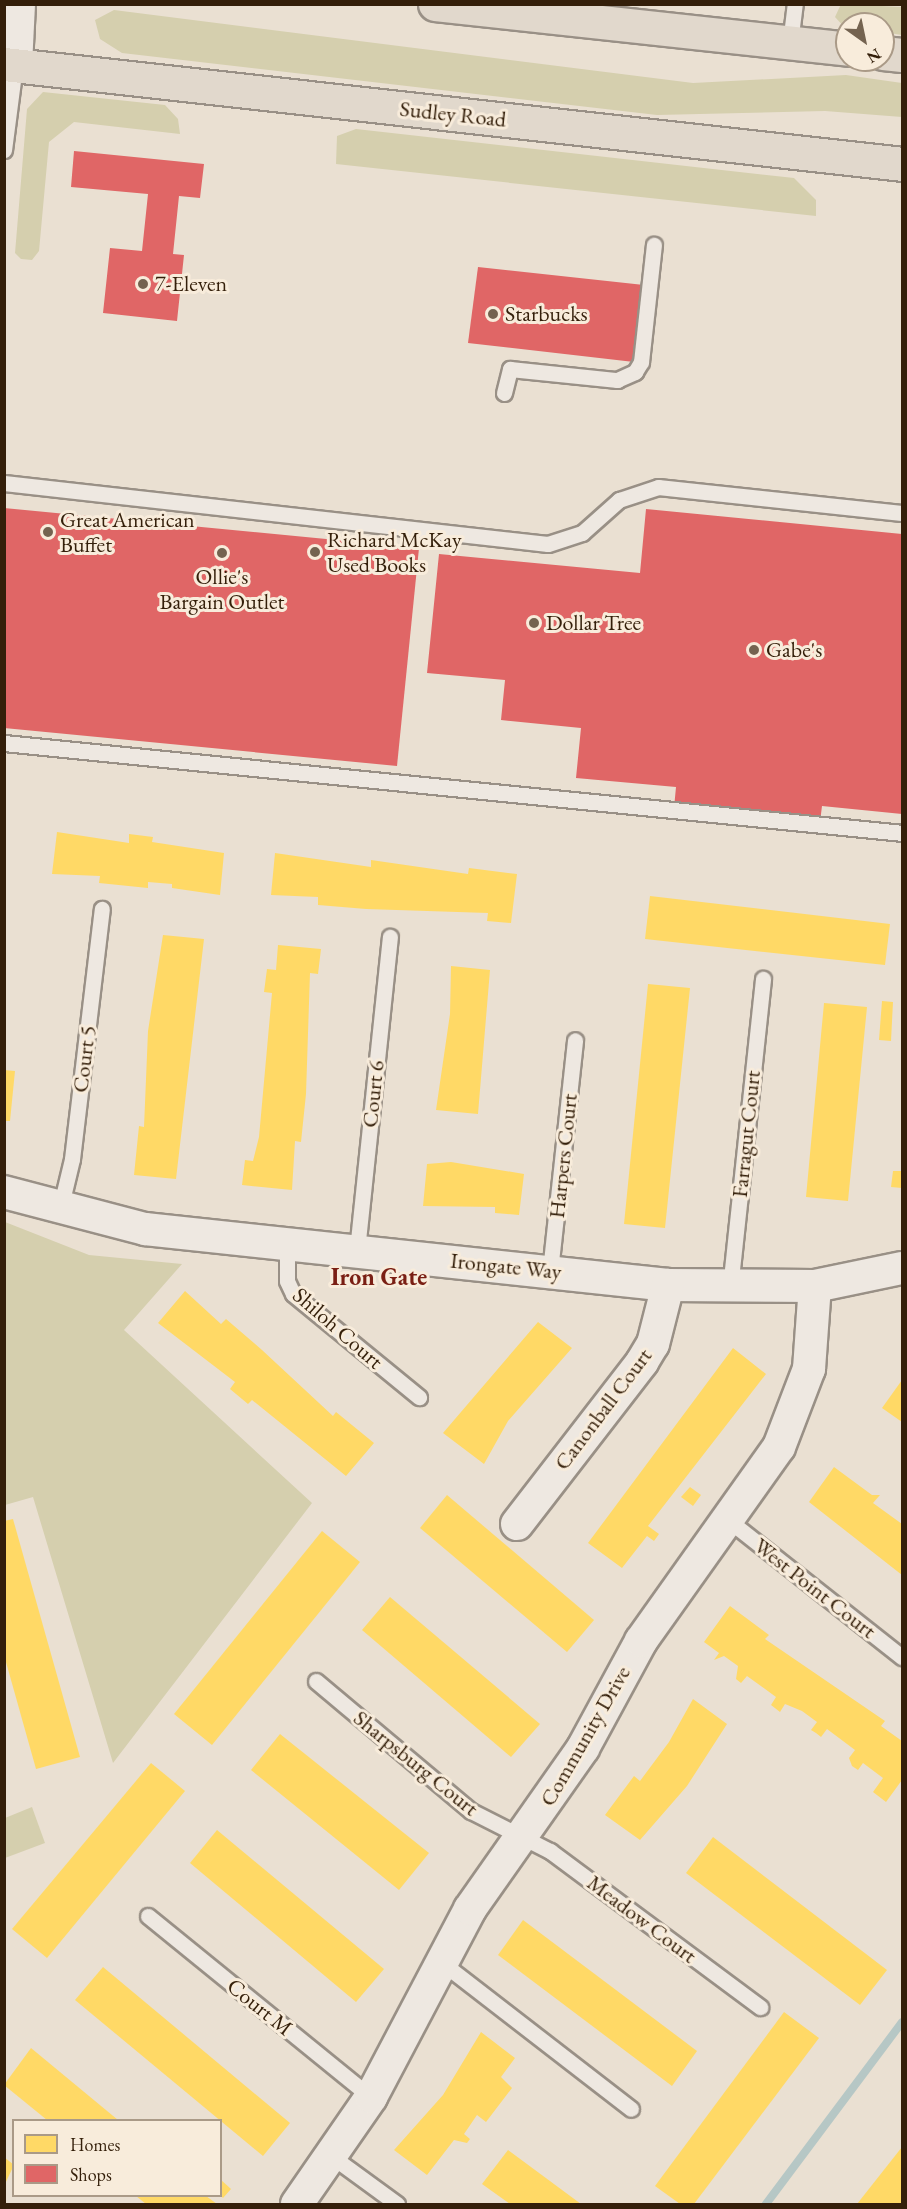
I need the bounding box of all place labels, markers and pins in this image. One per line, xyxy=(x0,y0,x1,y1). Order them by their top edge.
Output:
place label: 7-Eleven xyxy=(155,271,227,297)
marker: 7-Eleven xyxy=(136,277,150,291)
place label: Starbucks xyxy=(505,301,588,327)
marker: Starbucks xyxy=(486,307,500,321)
place label: Great American Buffet xyxy=(60,506,195,558)
marker: Great American Buffet xyxy=(41,525,55,539)
place label: Richard McKay Used Books xyxy=(327,526,462,578)
marker: Richard McKay Used Books xyxy=(308,545,322,559)
marker: Ollie's Bargain Outlet xyxy=(215,546,229,560)
place label: Ollie's Bargain Outlet xyxy=(160,563,284,614)
place label: Dollar Tree xyxy=(546,610,641,636)
marker: Dollar Tree xyxy=(527,616,541,630)
place label: Gabe's xyxy=(766,637,822,663)
marker: Gabe's xyxy=(747,643,761,657)

